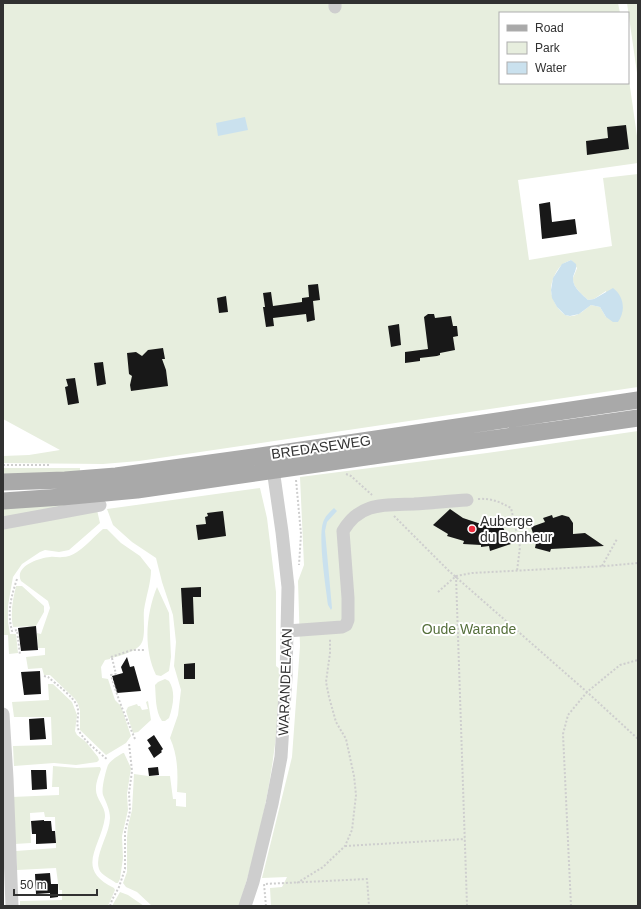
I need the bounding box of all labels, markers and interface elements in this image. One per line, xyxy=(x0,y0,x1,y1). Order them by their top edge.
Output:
legend xyxy=(499,12,629,84)
text: Road xyxy=(535,21,564,35)
text: Park xyxy=(535,41,561,55)
text: Water xyxy=(535,61,567,75)
street label: BREDASEWEG xyxy=(270,432,372,462)
place label: Auberge du Bonheur xyxy=(480,513,553,545)
marker: Auberge du Bonheur xyxy=(467,524,477,534)
park label: Oude Warande xyxy=(422,621,516,637)
street label: WARANDELAAN xyxy=(275,628,295,736)
scale bar xyxy=(14,871,97,897)
text: 50 m xyxy=(20,878,47,892)

